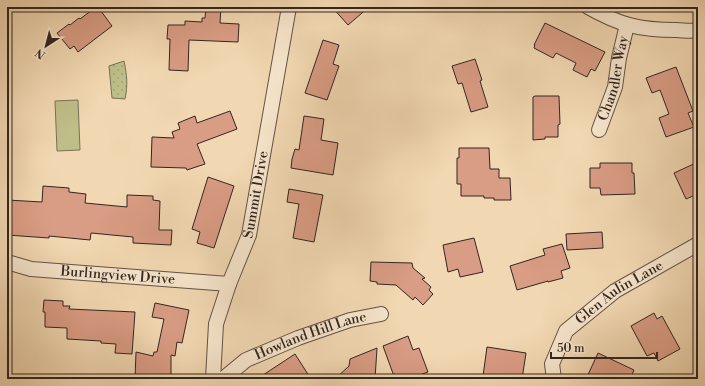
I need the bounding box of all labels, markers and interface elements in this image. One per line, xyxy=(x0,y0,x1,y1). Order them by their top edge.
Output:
north arrow xyxy=(26,26,66,66)
street label: Chandler Way xyxy=(594,34,633,123)
text: N xyxy=(33,45,48,62)
street label: Summit Drive xyxy=(240,150,273,240)
street label: Glen Aulin Lane xyxy=(572,257,666,329)
street label: Burlingview Drive xyxy=(59,262,176,289)
street label: Howland Hill Lane xyxy=(252,308,368,364)
scale bar xyxy=(551,334,657,360)
text: 50 m xyxy=(557,341,585,356)

